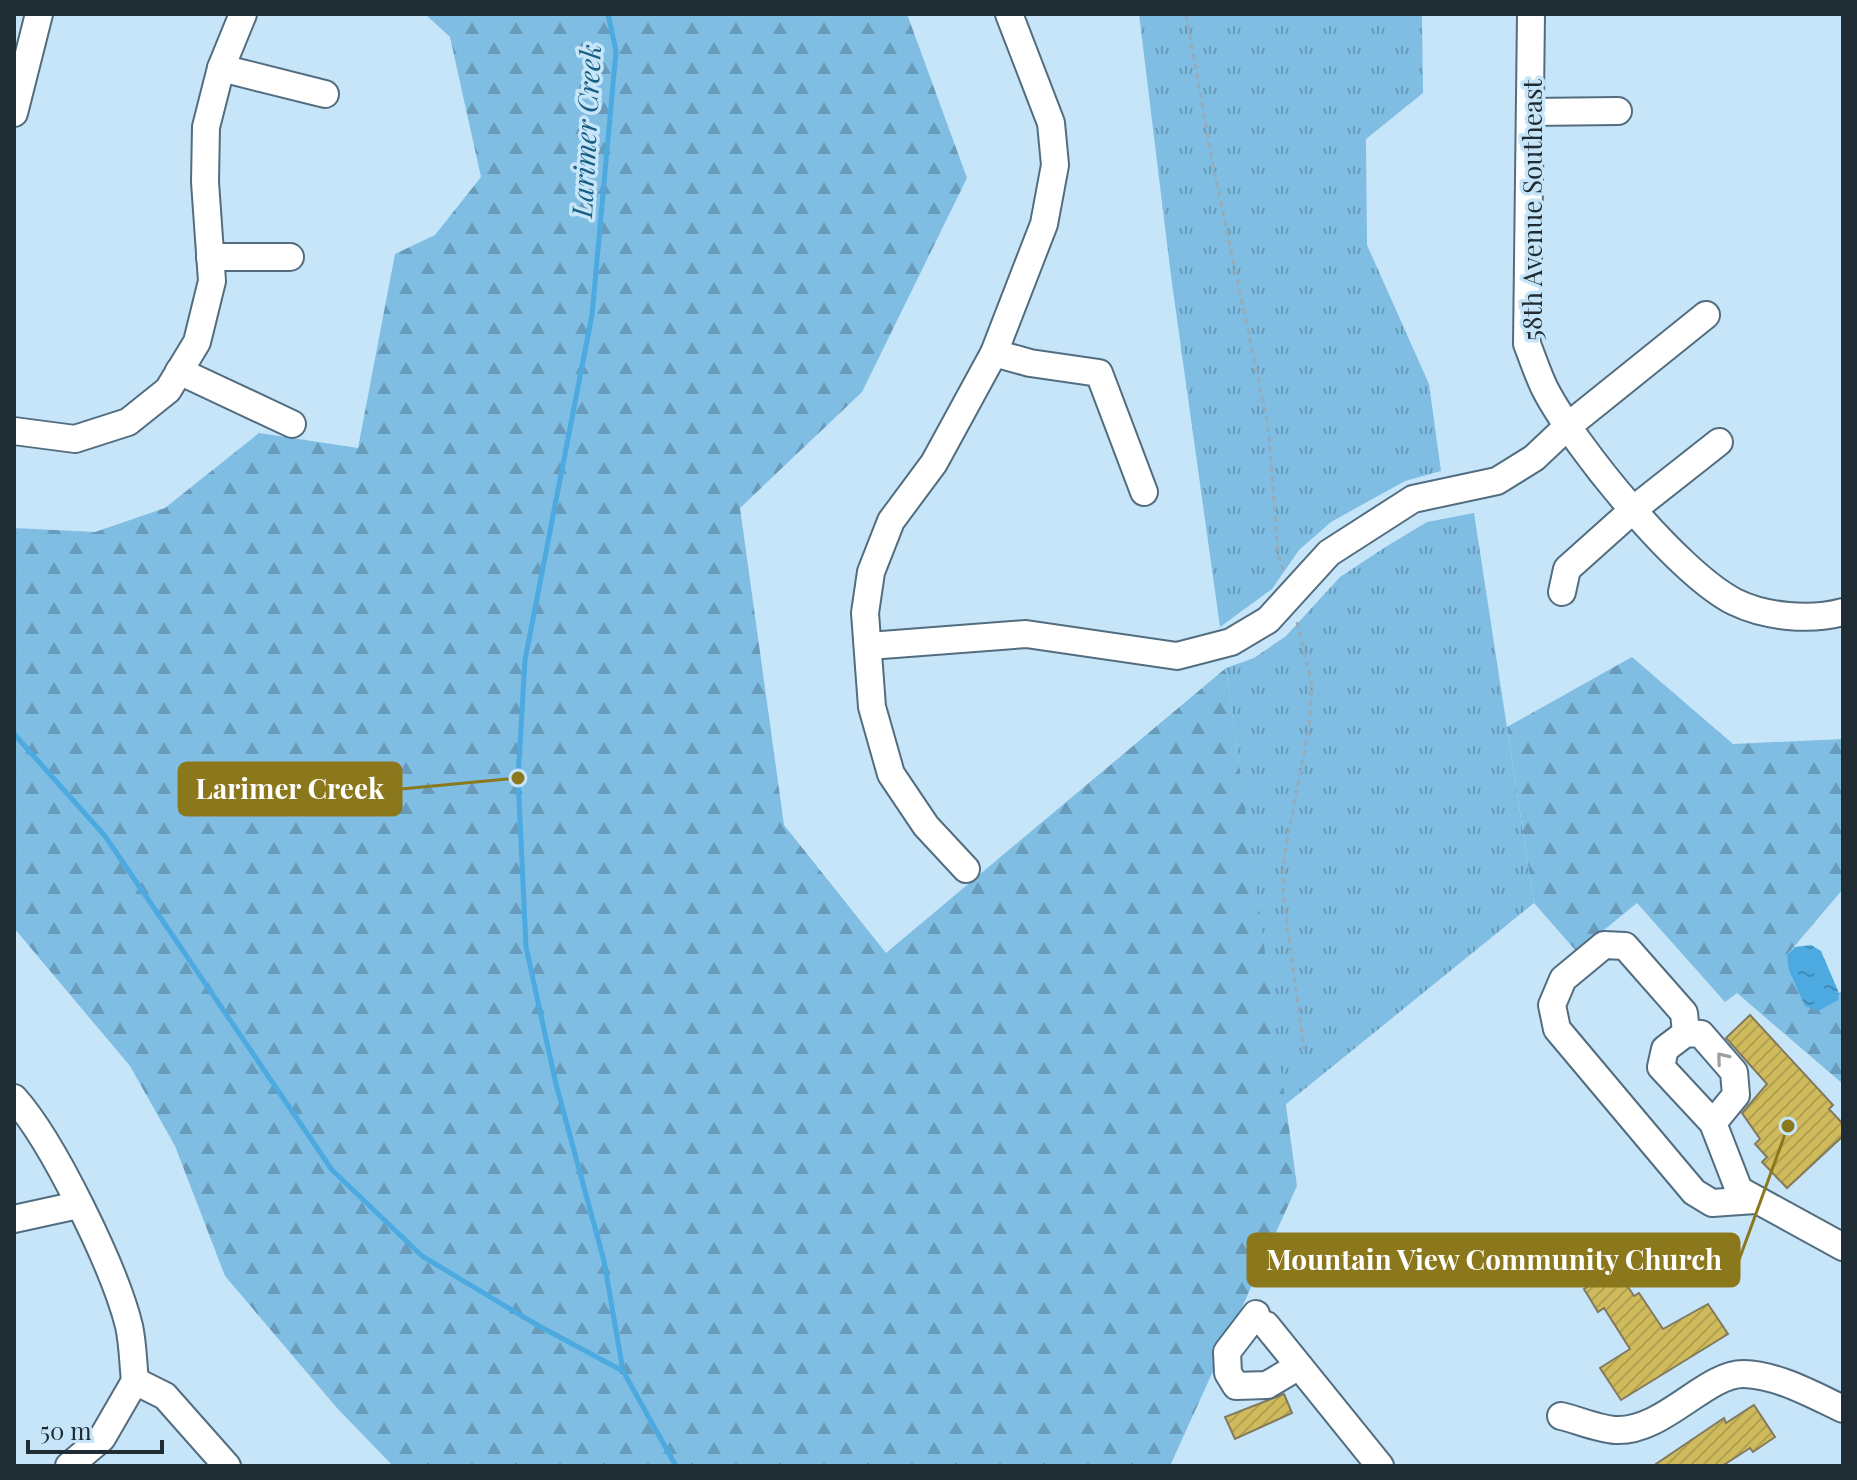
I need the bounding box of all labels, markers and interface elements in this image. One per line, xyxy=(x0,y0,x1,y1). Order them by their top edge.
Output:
water label: Larimer Creek xyxy=(562,43,608,220)
street label: 58th Avenue Southeast xyxy=(1514,78,1549,341)
callout: Larimer Creek xyxy=(179,763,401,815)
text: Larimer Creek xyxy=(196,769,385,806)
one-way arrow xyxy=(1717,1053,1732,1067)
callout: Mountain View Community Church xyxy=(1248,1234,1739,1286)
text: Mountain View Community Church xyxy=(1266,1240,1722,1277)
scale bar xyxy=(28,1404,162,1454)
text: 50 m xyxy=(40,1414,92,1446)

